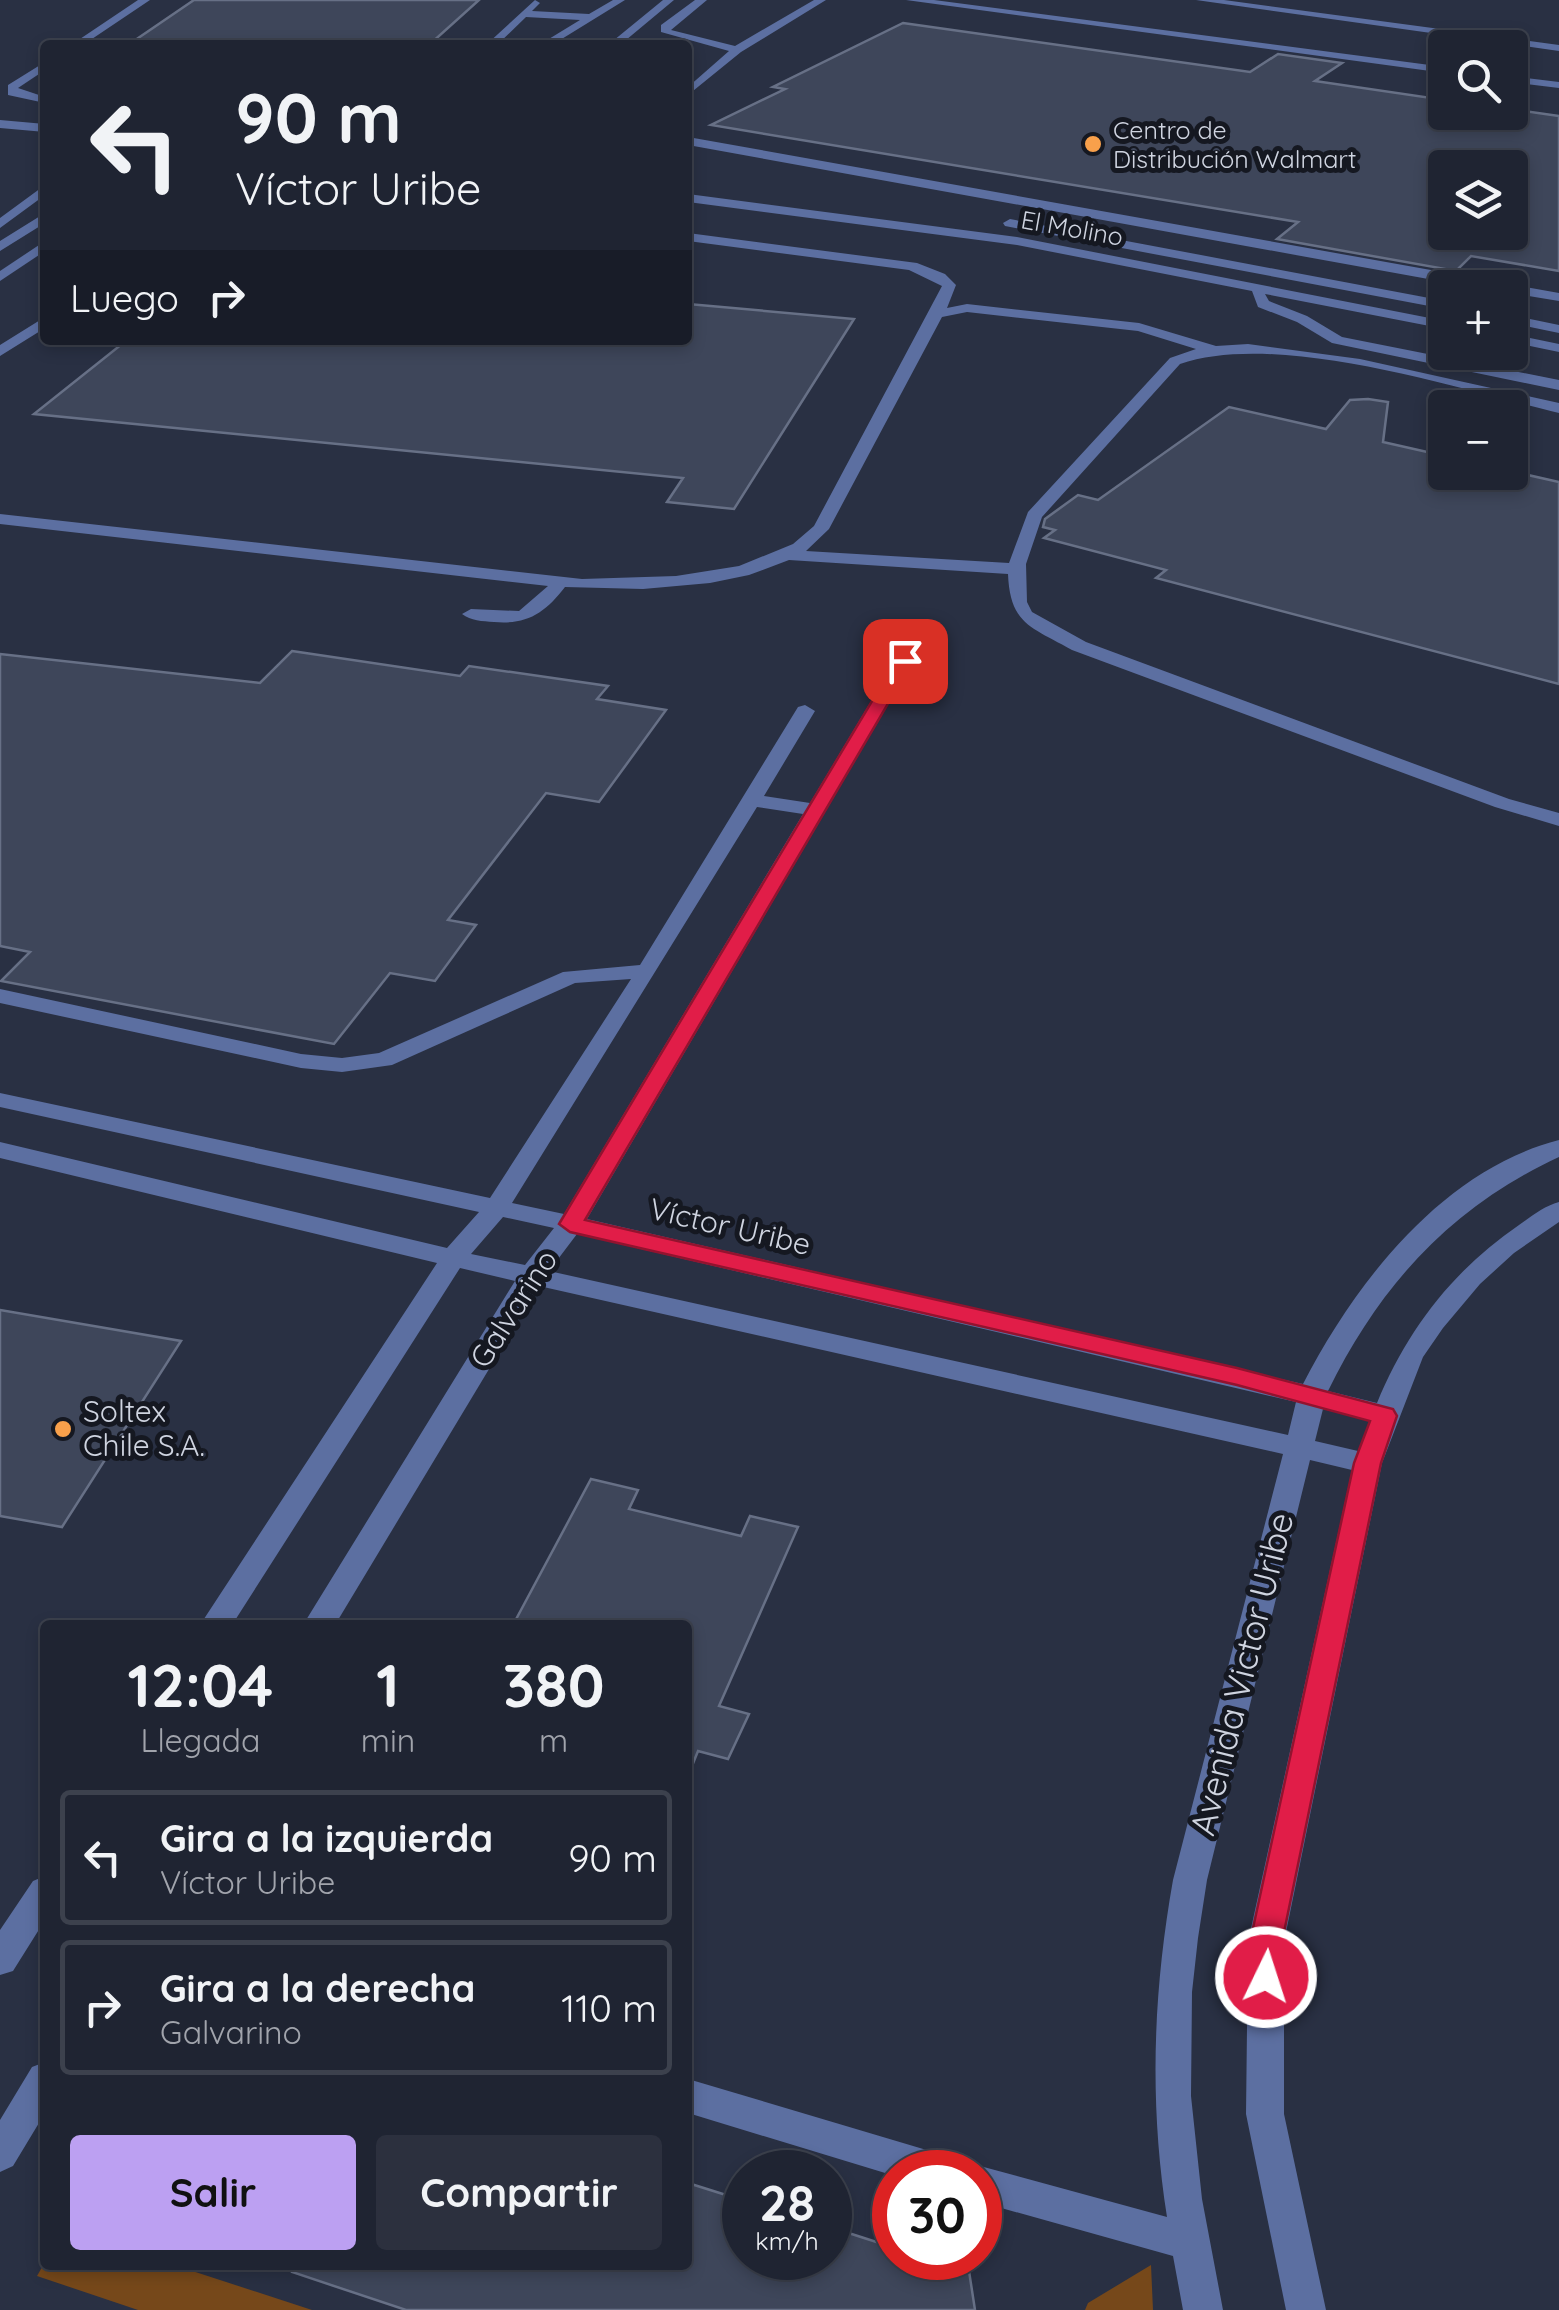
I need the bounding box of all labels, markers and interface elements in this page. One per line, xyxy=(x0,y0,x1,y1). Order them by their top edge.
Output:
map controls xyxy=(1428,30,1528,490)
button: search xyxy=(1428,30,1528,130)
text: 90 m xyxy=(235,73,402,161)
icon: left xyxy=(70,80,200,210)
place label: Centro de Distribución Walmart xyxy=(1113,114,1356,174)
marker: Centro de Distribución Walmart xyxy=(1082,133,1104,155)
button: layers xyxy=(1428,150,1528,250)
text: Víctor Uribe xyxy=(235,160,481,216)
street label: El Molino xyxy=(1019,203,1126,252)
icon: right xyxy=(199,270,254,325)
button: + xyxy=(1428,270,1528,370)
text: Luego xyxy=(70,274,179,322)
button: − xyxy=(1428,390,1528,490)
pin xyxy=(863,619,948,704)
icon: arrive xyxy=(878,634,933,689)
street label: Víctor Uribe xyxy=(646,1189,815,1263)
street label: Galvarino xyxy=(461,1242,565,1375)
place label: Soltex Chile S.A. xyxy=(83,1392,205,1464)
marker: Soltex Chile S.A. xyxy=(52,1418,74,1440)
street label: Avenida Victor Uribe xyxy=(1180,1508,1302,1840)
text: 12:04 xyxy=(127,1647,273,1722)
text: 1 xyxy=(376,1647,400,1722)
text: 380 xyxy=(503,1647,605,1722)
text: Llegada xyxy=(140,1720,260,1760)
text: min xyxy=(361,1720,415,1760)
text: m xyxy=(539,1720,568,1760)
text: Gira a la izquierda xyxy=(160,1814,493,1862)
icon: left xyxy=(75,1830,130,1885)
text: 90 m xyxy=(568,1834,657,1882)
text: Víctor Uribe xyxy=(160,1862,335,1902)
position arrow xyxy=(1214,1925,1318,2029)
text: Gira a la derecha xyxy=(160,1964,475,2012)
icon: right xyxy=(75,1980,130,2035)
text: 110 m xyxy=(561,1984,657,2032)
text: Galvarino xyxy=(160,2012,302,2052)
button: Salir xyxy=(70,2135,356,2250)
button: Compartir xyxy=(376,2135,662,2250)
speed limit sign: 30 xyxy=(872,2150,1002,2280)
text: 28 xyxy=(759,2171,815,2234)
text: km/h xyxy=(755,2225,819,2256)

